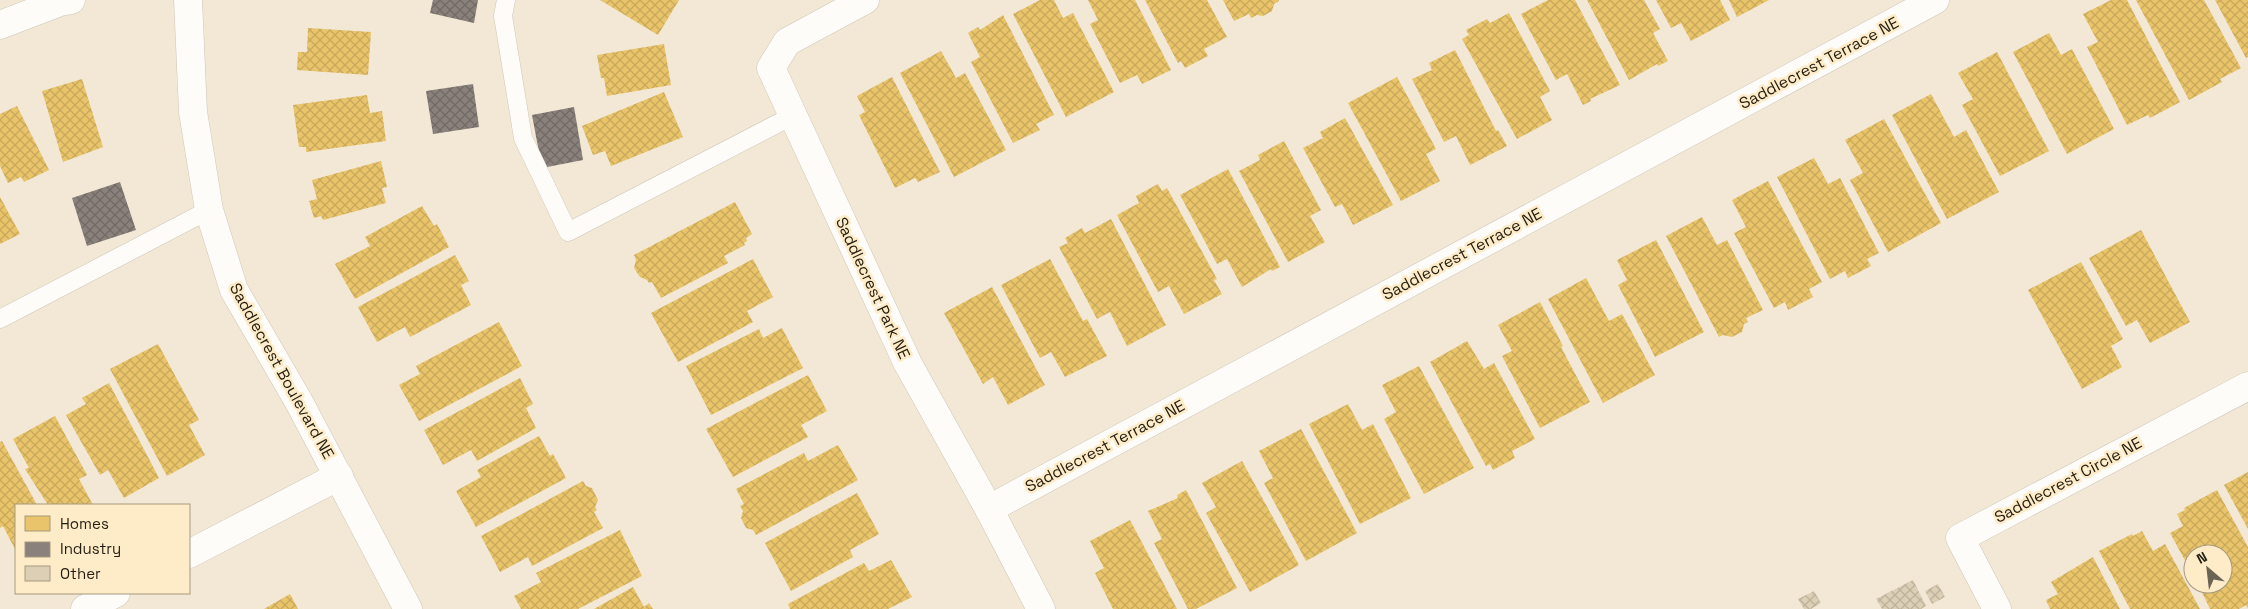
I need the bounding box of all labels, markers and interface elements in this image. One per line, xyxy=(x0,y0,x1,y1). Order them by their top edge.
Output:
street label: Saddlecrest Terrace NE xyxy=(1736,12,1902,114)
street label: Saddlecrest Terrace NE xyxy=(1379,203,1545,305)
street label: Saddlecrest Park NE xyxy=(831,214,915,362)
street label: Saddlecrest Boulevard NE xyxy=(225,279,339,463)
street label: Saddlecrest Terrace NE xyxy=(1022,395,1188,497)
street label: Saddlecrest Circle NE xyxy=(1991,432,2145,528)
legend xyxy=(15,504,190,594)
text: Homes xyxy=(60,514,109,533)
text: Industry xyxy=(60,539,121,558)
north arrow xyxy=(2183,544,2233,594)
text: N xyxy=(2194,547,2210,568)
text: Other xyxy=(60,564,101,583)

